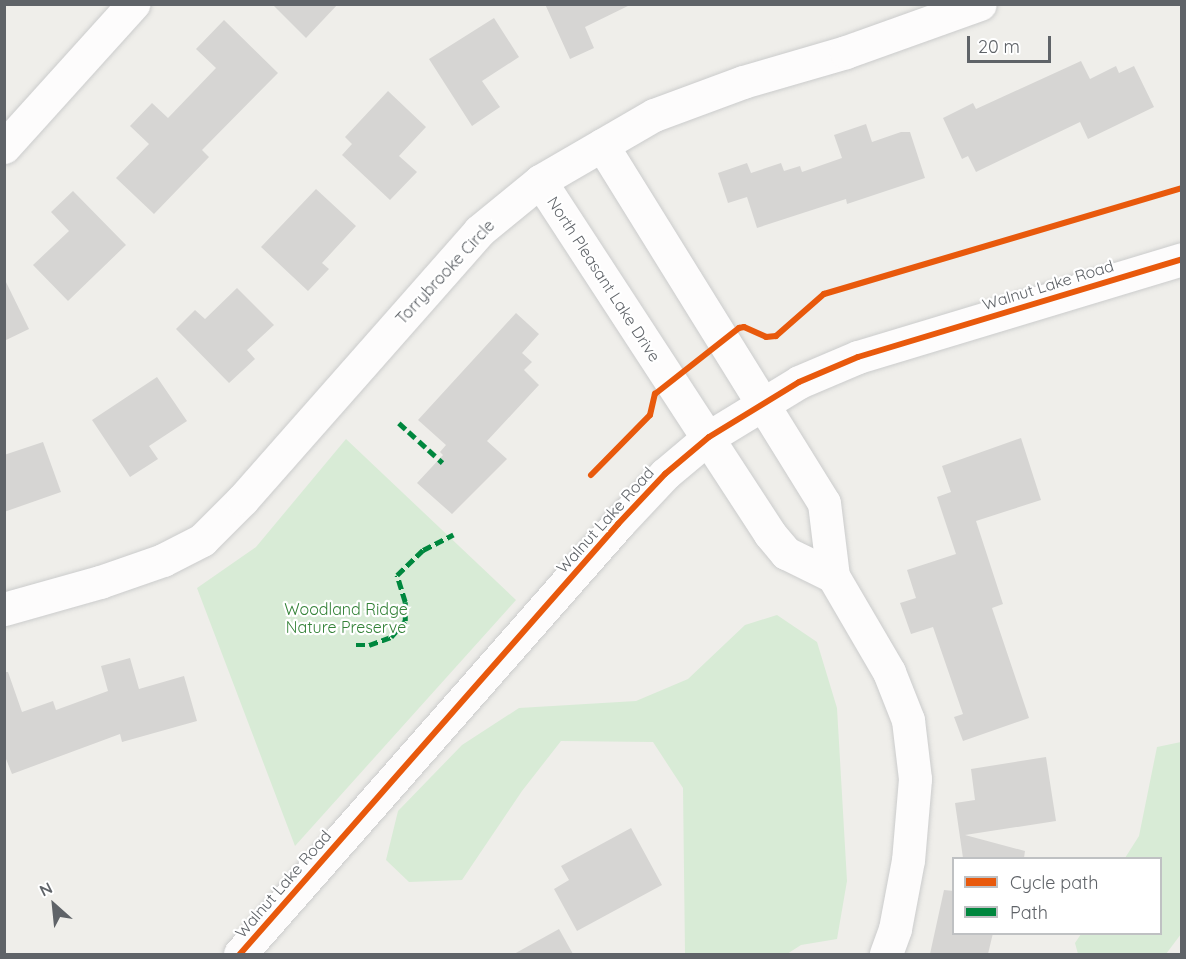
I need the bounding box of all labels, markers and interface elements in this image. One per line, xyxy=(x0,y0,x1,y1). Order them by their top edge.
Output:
scale bar xyxy=(970,24,1054,62)
text: 20 m xyxy=(978,35,1020,58)
street label: North Pleasant Lake Drive xyxy=(543,193,665,365)
street label: Torrybrooke Circle xyxy=(392,216,498,328)
street label: Walnut Lake Road xyxy=(980,256,1116,314)
street label: Walnut Lake Road xyxy=(552,463,658,577)
park label: Woodland Ridge Nature Preserve xyxy=(284,599,408,637)
street label: Walnut Lake Road xyxy=(231,826,335,942)
legend xyxy=(952,857,1162,935)
text: Cycle path xyxy=(1010,871,1098,894)
north arrow xyxy=(24,875,84,935)
text: N xyxy=(36,877,56,901)
text: Path xyxy=(1010,901,1048,924)

